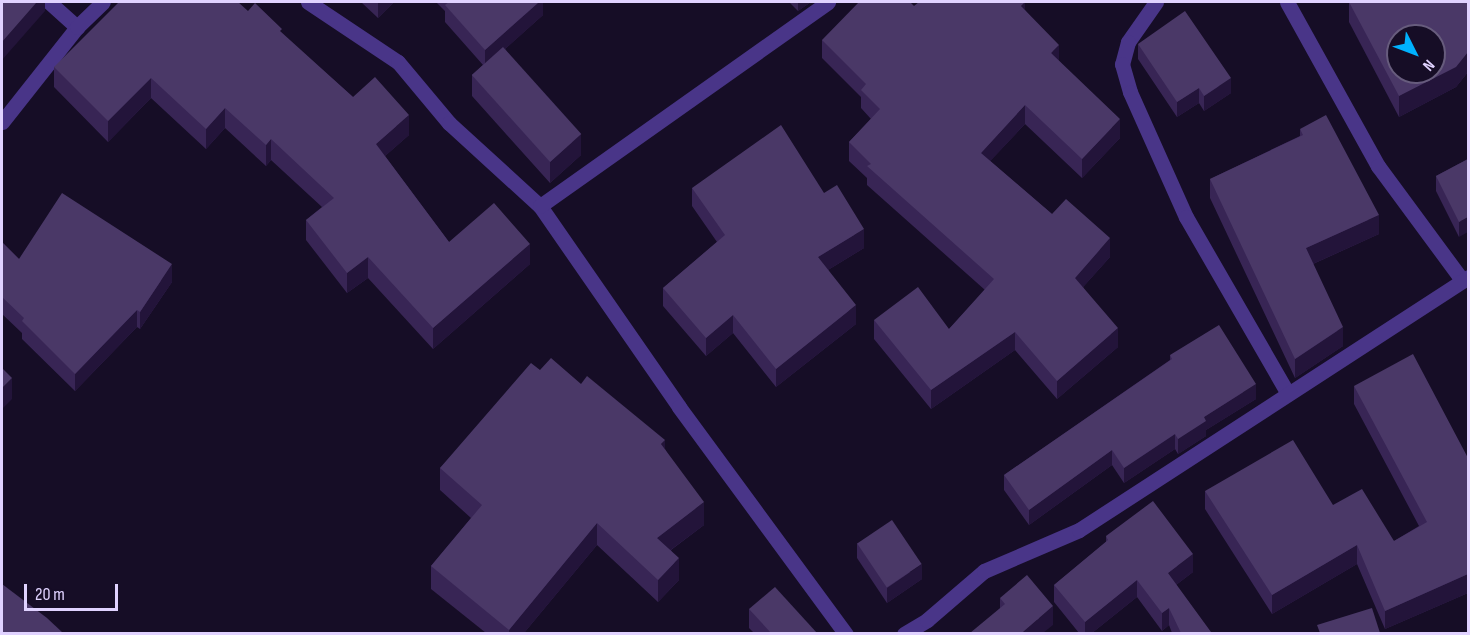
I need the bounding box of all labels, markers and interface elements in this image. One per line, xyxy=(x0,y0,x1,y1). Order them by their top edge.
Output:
north arrow xyxy=(1386,24,1446,84)
text: N xyxy=(1418,56,1438,75)
scale bar xyxy=(27,572,122,610)
text: 20 m xyxy=(35,584,65,605)

